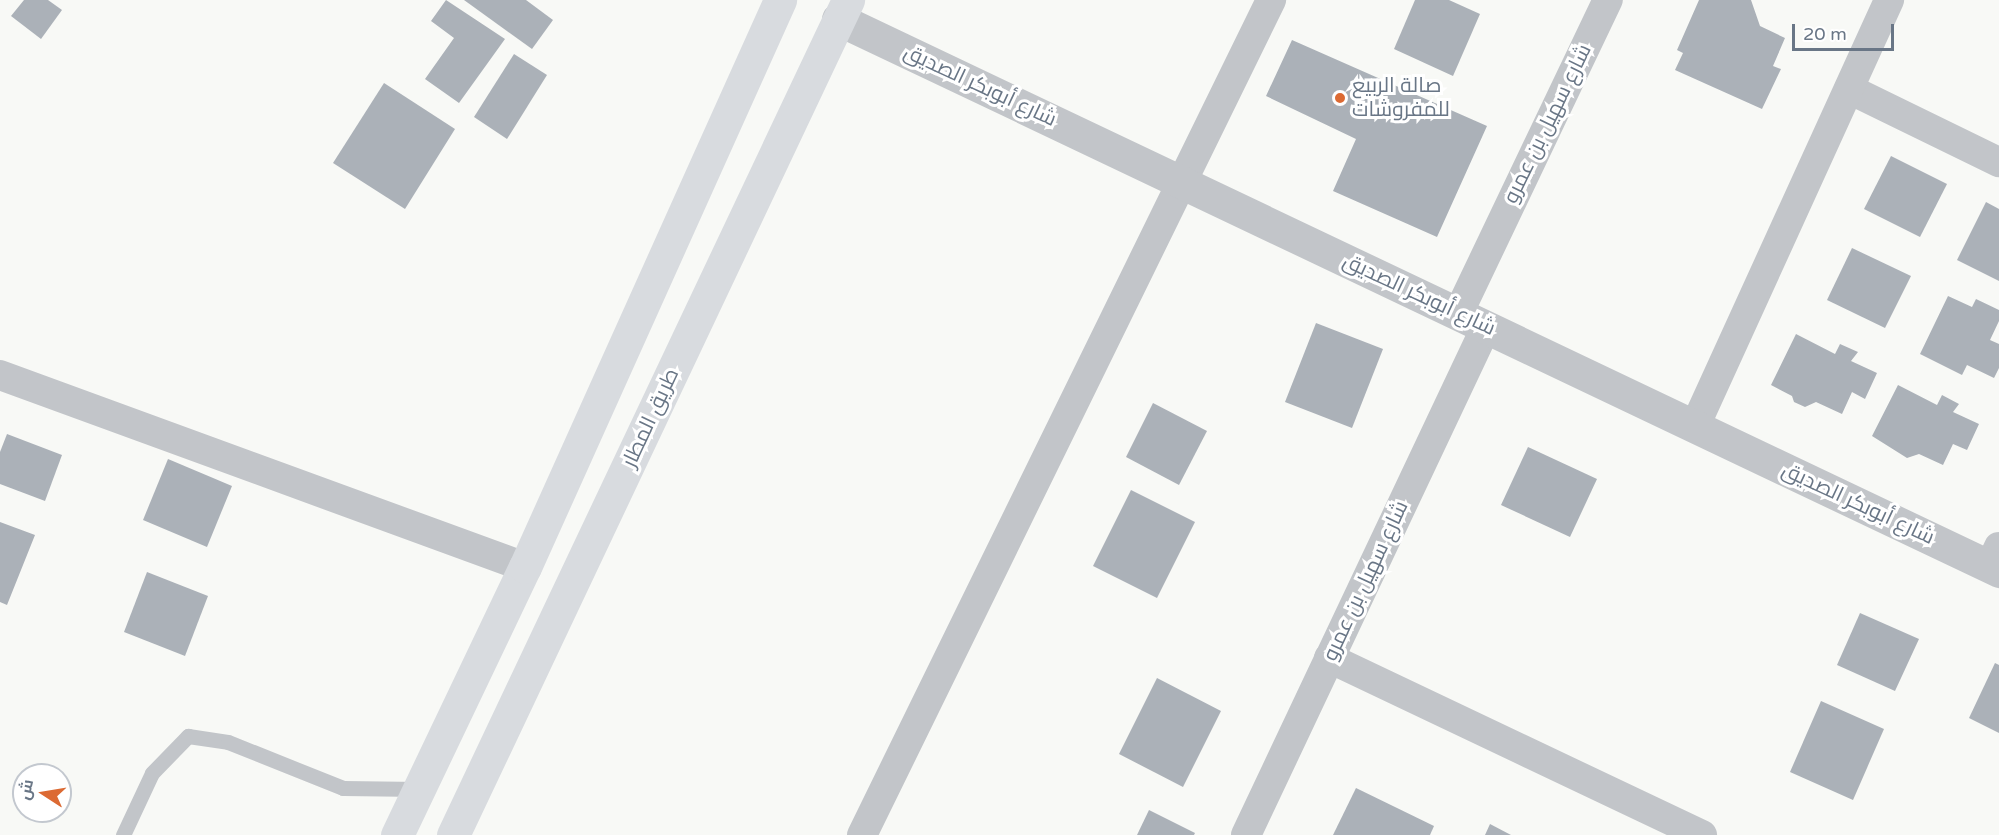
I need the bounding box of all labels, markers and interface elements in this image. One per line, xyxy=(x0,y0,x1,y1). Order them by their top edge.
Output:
scale bar xyxy=(1795,12,1897,50)
text: 20 m xyxy=(1803,23,1847,45)
street label: شارع أبوبكر الصديق xyxy=(900,40,1060,132)
street label: شارع سهيل بن عمرو xyxy=(1499,40,1597,208)
place label: صالة الربيع للمفروشات xyxy=(1352,73,1450,123)
marker: صالة الربيع للمفروشات xyxy=(1333,91,1347,105)
street label: شارع أبوبكر الصديق xyxy=(1339,249,1499,341)
street label: طريق المطار xyxy=(617,364,685,472)
street label: شارع أبوبكر الصديق xyxy=(1778,458,1938,550)
street label: شارع سهيل بن عمرو xyxy=(1318,497,1414,665)
north arrow xyxy=(12,763,72,823)
text: ش xyxy=(14,778,38,802)

